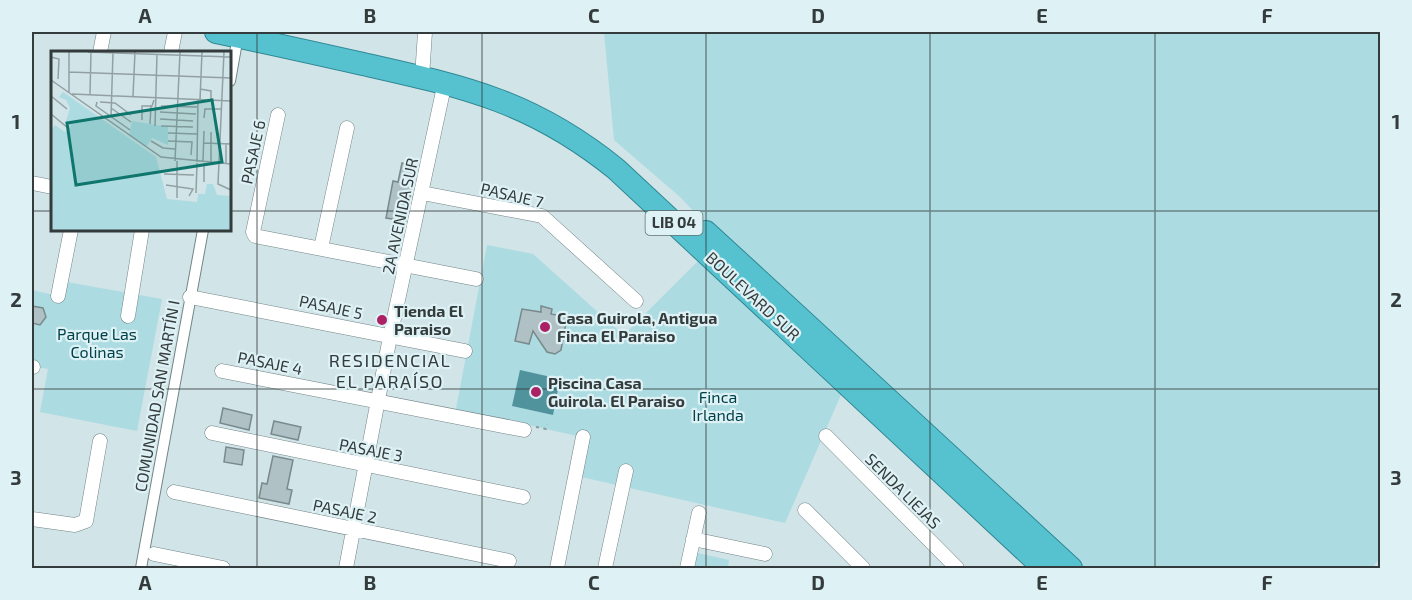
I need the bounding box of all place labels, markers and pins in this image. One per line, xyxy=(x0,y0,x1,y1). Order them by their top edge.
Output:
place label: Tienda El Paraiso xyxy=(394,301,464,338)
place label: Casa Guirola, Antigua Finca El Paraiso xyxy=(557,308,717,345)
marker: Tienda El Paraiso xyxy=(375,313,389,327)
marker: Casa Guirola, Antigua Finca El Paraiso xyxy=(538,320,552,334)
place label: Piscina Casa Guirola. El Paraiso xyxy=(548,373,685,410)
marker: Piscina Casa Guirola. El Paraiso xyxy=(529,385,543,399)

